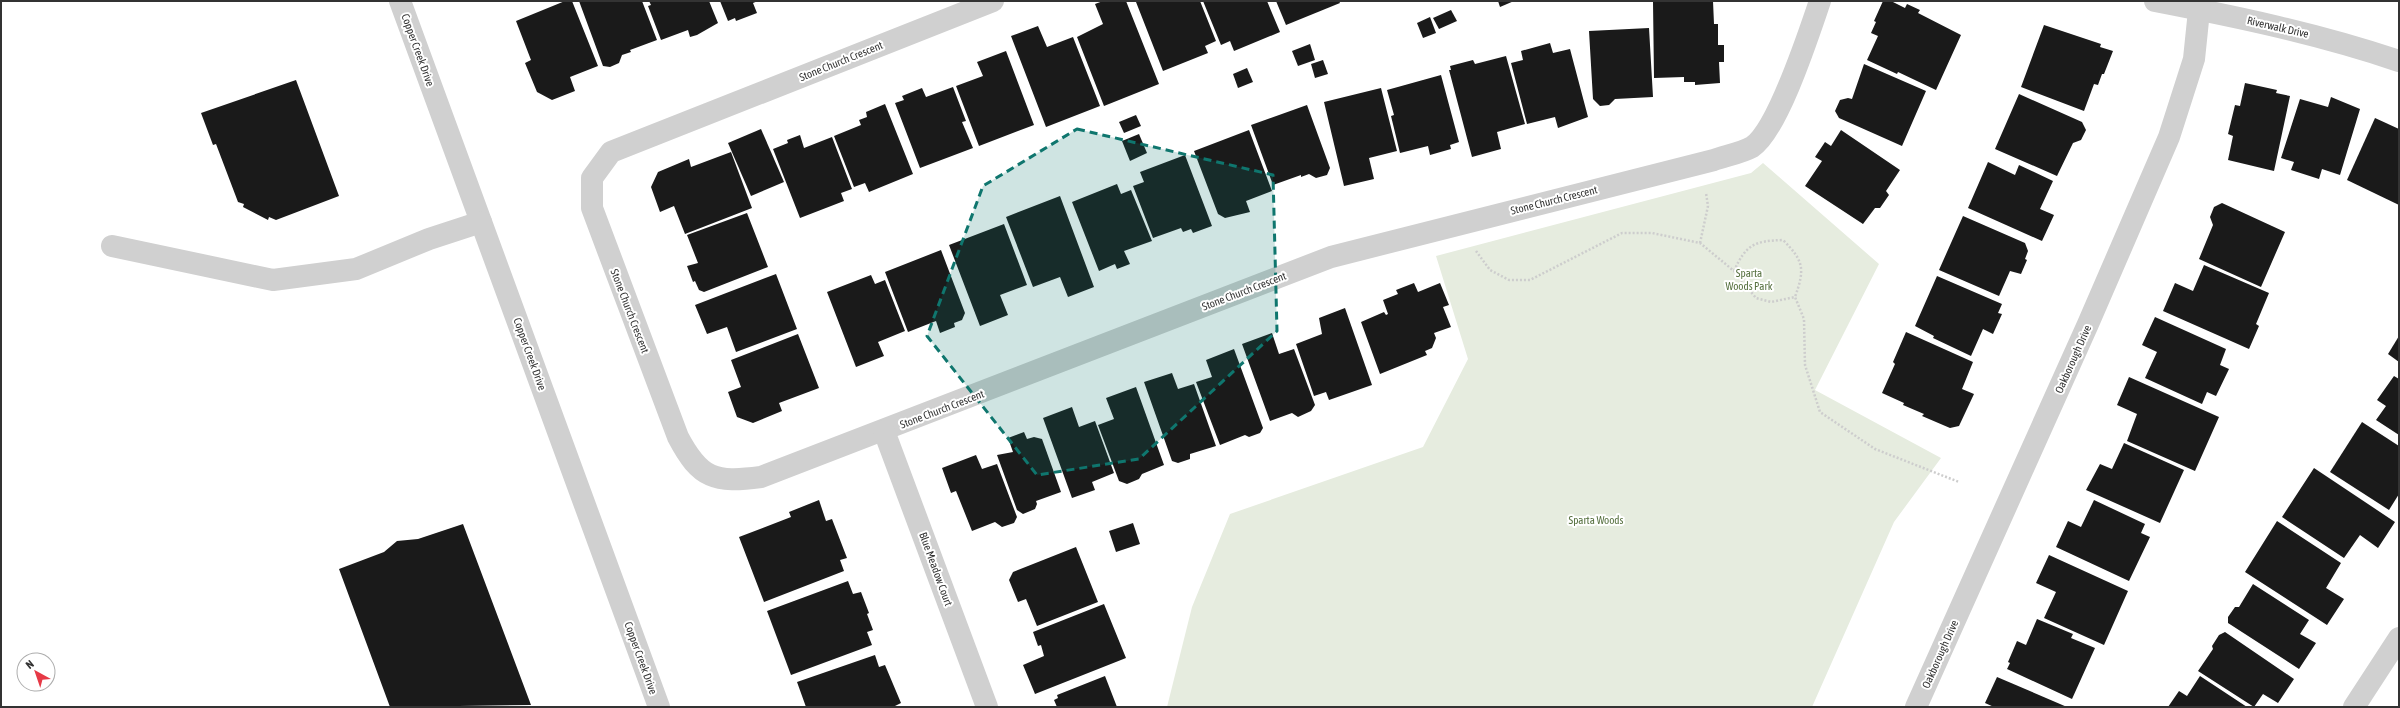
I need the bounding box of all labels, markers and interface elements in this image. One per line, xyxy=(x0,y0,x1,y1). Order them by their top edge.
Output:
street label: Copper Creek Drive xyxy=(399,12,437,88)
street label: Riverwalk Drive xyxy=(2246,14,2310,40)
street label: Stone Church Crescent xyxy=(797,39,885,83)
street label: Stone Church Crescent xyxy=(1509,183,1599,217)
street label: Stone Church Crescent xyxy=(608,267,652,355)
park label: Sparta Woods Park xyxy=(1726,267,1773,292)
street label: Stone Church Crescent xyxy=(1200,269,1288,313)
street label: Copper Creek Drive xyxy=(511,316,549,392)
street label: Oakborough Drive xyxy=(2053,323,2093,395)
street label: Stone Church Crescent xyxy=(898,387,986,431)
park label: Sparta Woods xyxy=(1569,514,1624,526)
street label: Blue Meadow Court xyxy=(917,531,955,607)
street label: Oakborough Drive xyxy=(1920,618,1960,690)
street label: Copper Creek Drive xyxy=(622,620,660,696)
north arrow xyxy=(16,652,56,692)
text: N xyxy=(23,658,36,671)

